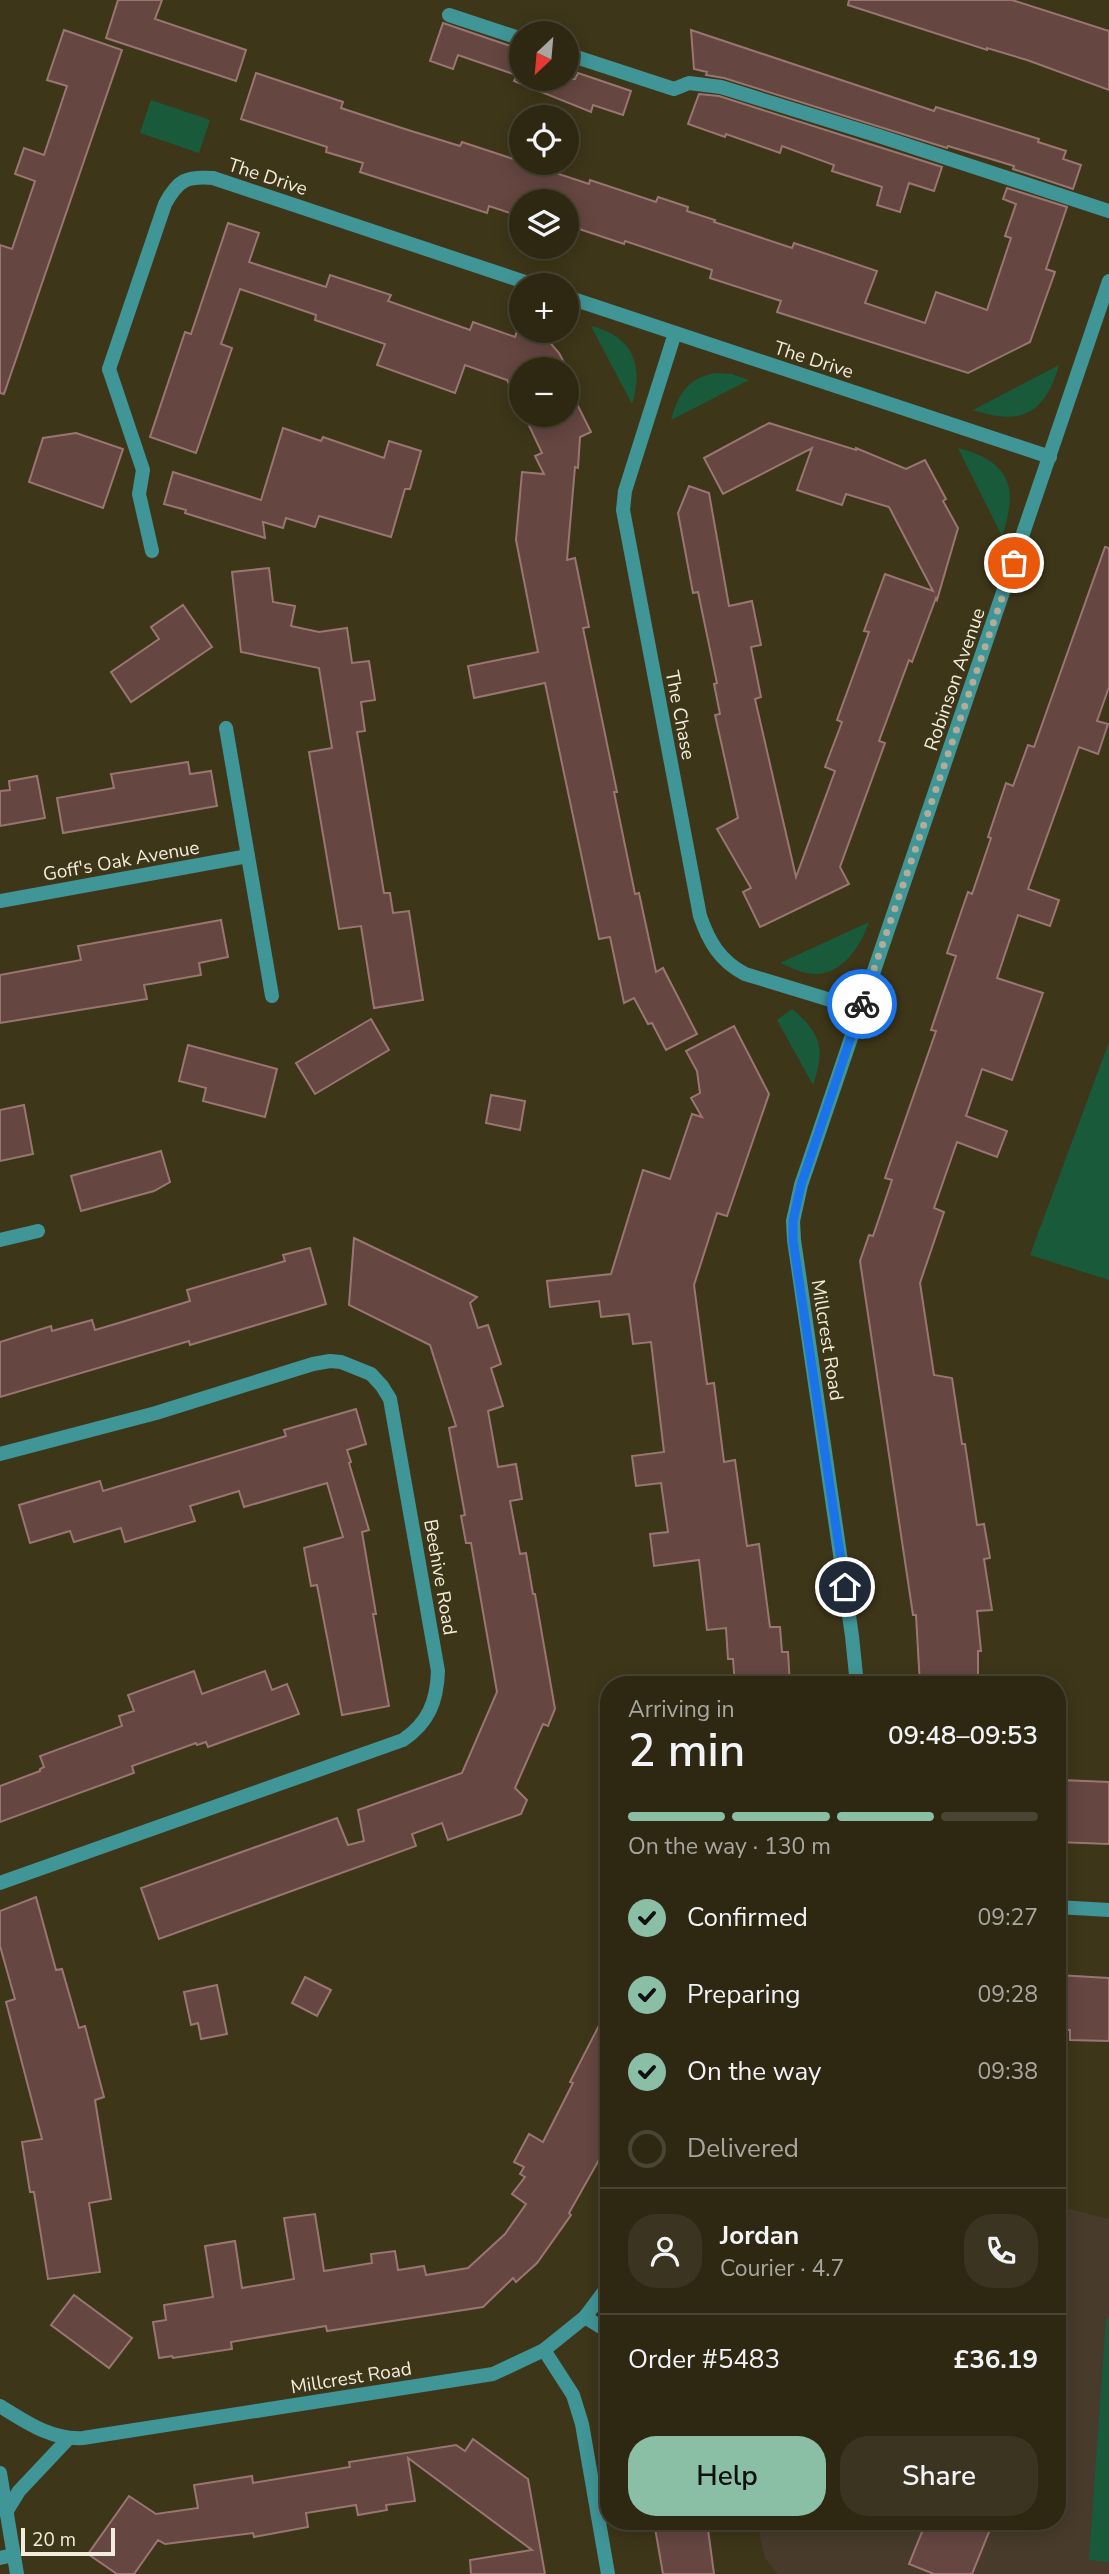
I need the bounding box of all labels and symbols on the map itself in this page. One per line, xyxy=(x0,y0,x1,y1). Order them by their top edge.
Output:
north arrow xyxy=(509,21,579,91)
street label: The Drive xyxy=(225,152,311,202)
street label: The Drive xyxy=(771,335,857,385)
pin xyxy=(984,533,1044,593)
street label: Robinson Avenue xyxy=(918,604,992,754)
street label: The Chase xyxy=(659,668,701,762)
street label: Goff's Oak Avenue xyxy=(41,834,201,888)
courier xyxy=(827,969,897,1039)
street label: Millcrest Road xyxy=(805,1278,849,1403)
street label: Beehive Road xyxy=(417,1517,463,1637)
pin xyxy=(815,1557,875,1617)
street label: Millcrest Road xyxy=(289,2356,414,2400)
scale bar xyxy=(21,2525,116,2557)

